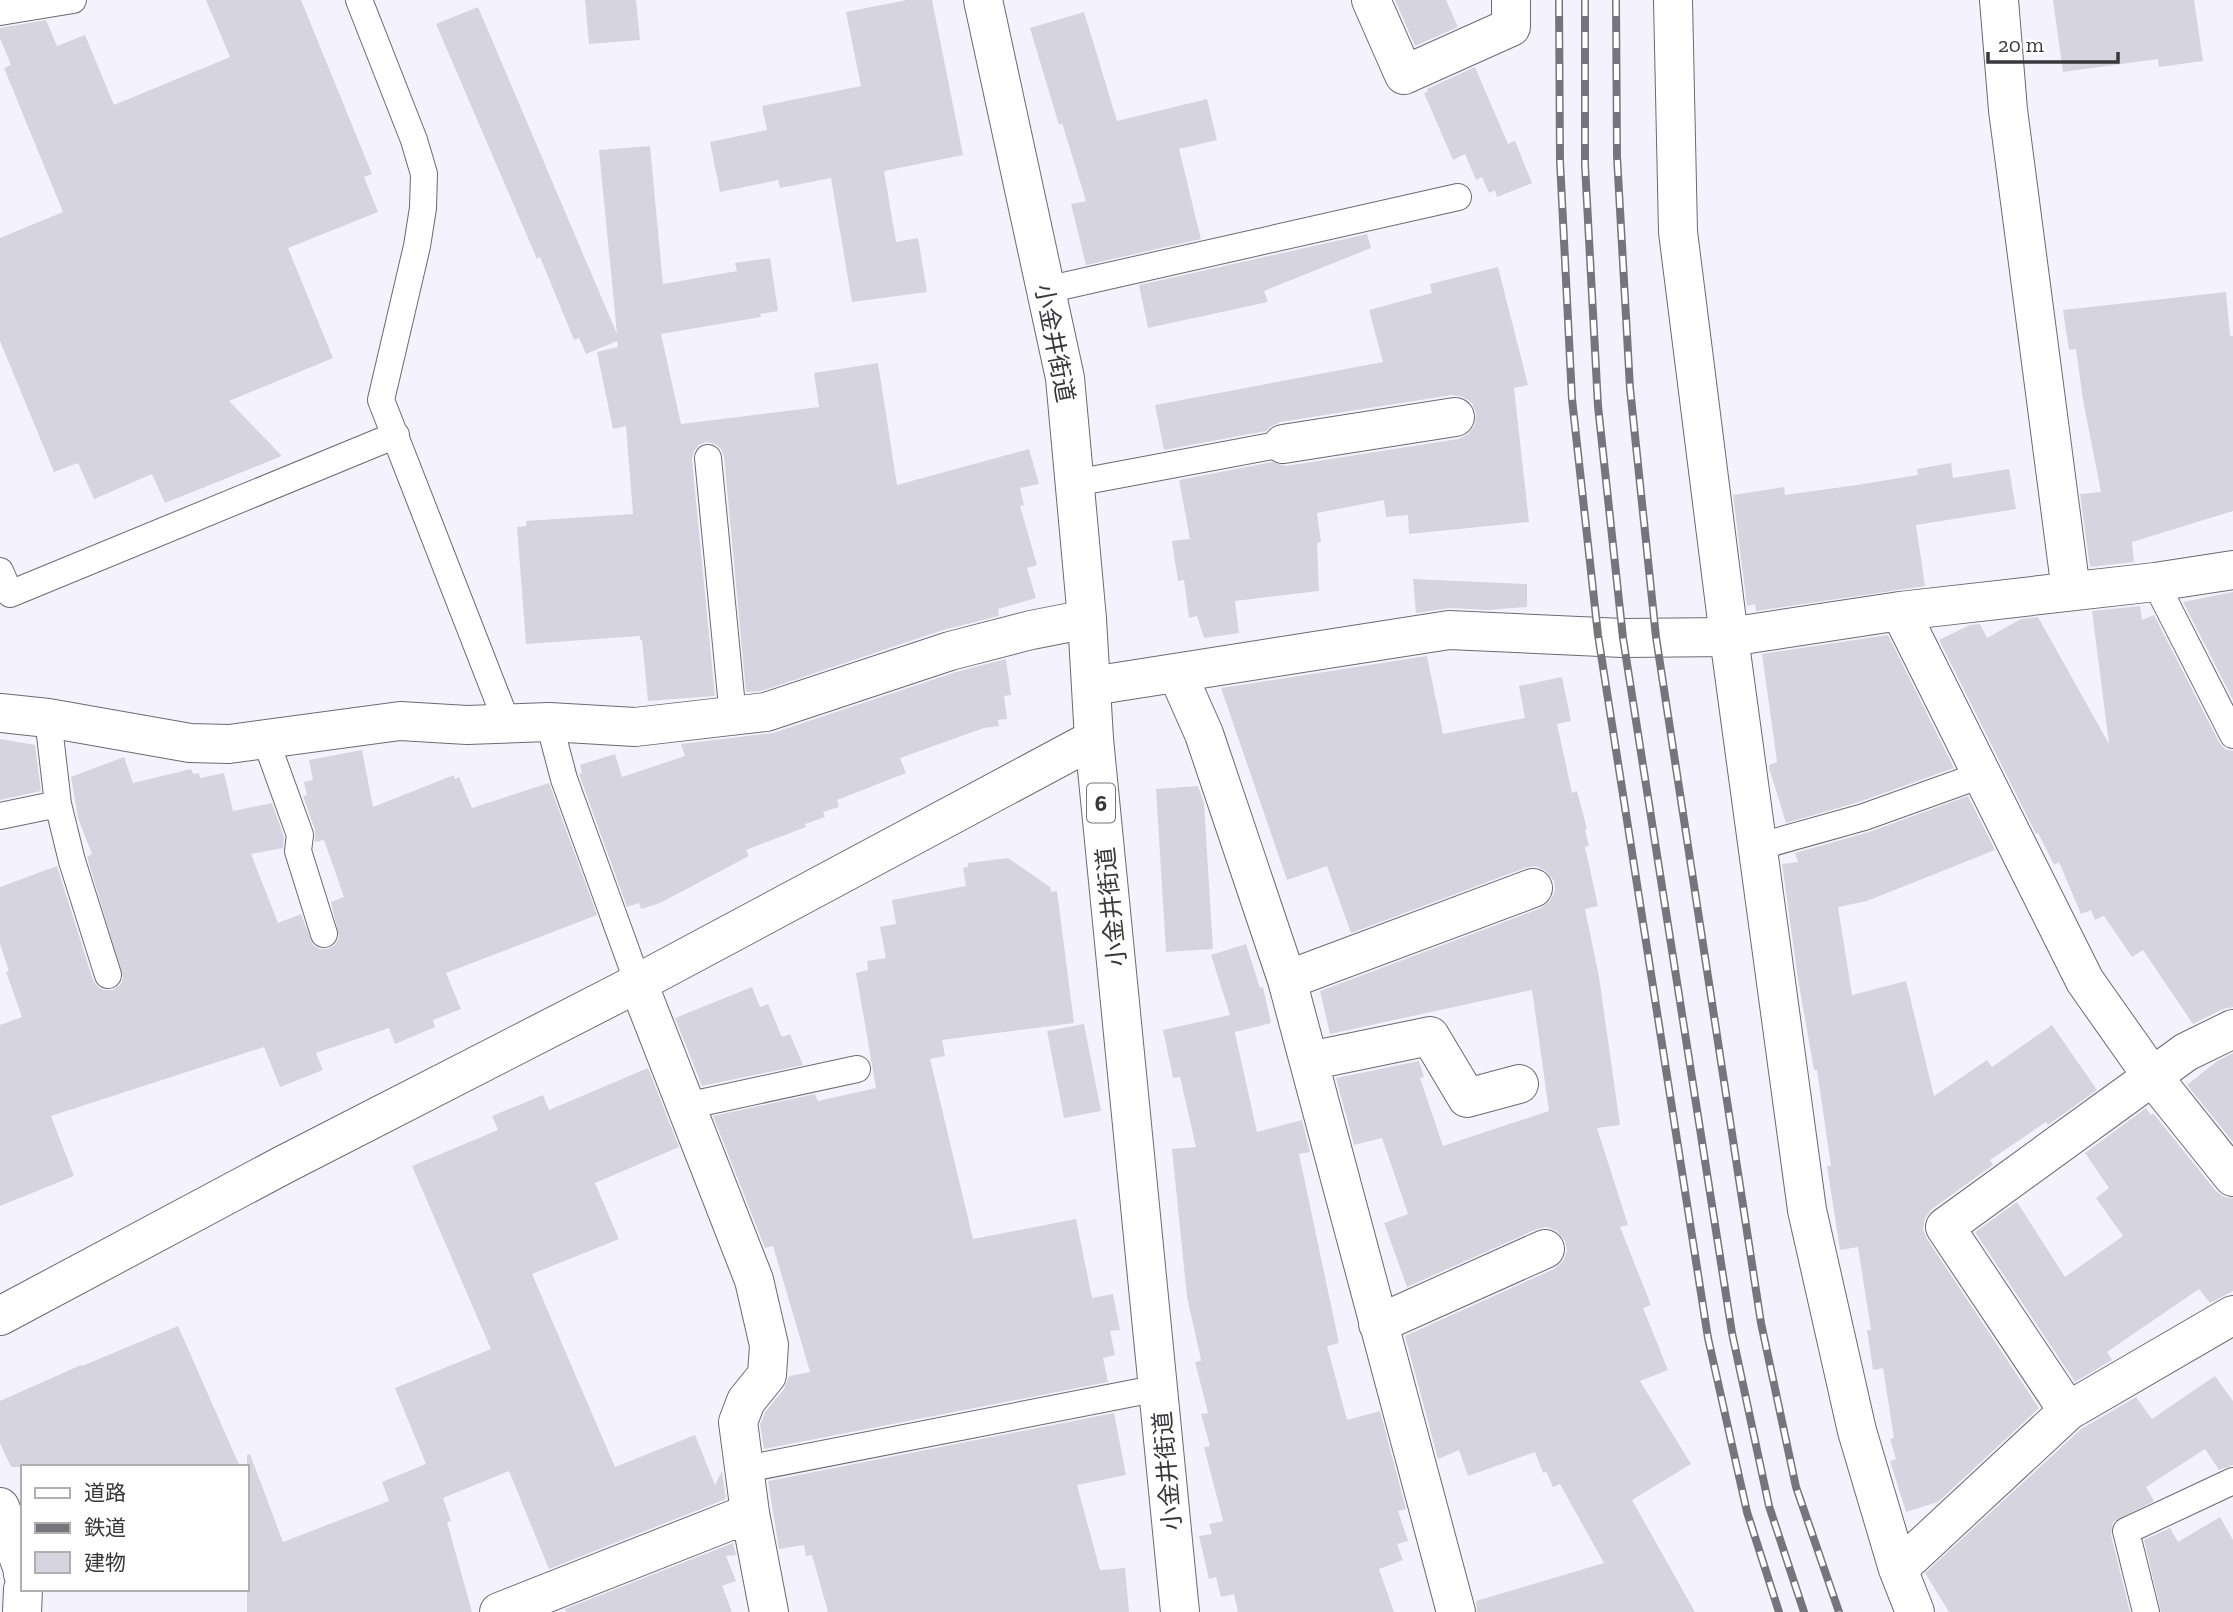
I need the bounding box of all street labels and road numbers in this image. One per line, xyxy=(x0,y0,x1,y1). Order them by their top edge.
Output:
street label: 小金井街道 xyxy=(1029,281,1081,405)
road number: 6 xyxy=(1087,783,1115,822)
street label: 小金井街道 xyxy=(1090,846,1132,968)
street label: 小金井街道 xyxy=(1147,1410,1187,1532)

